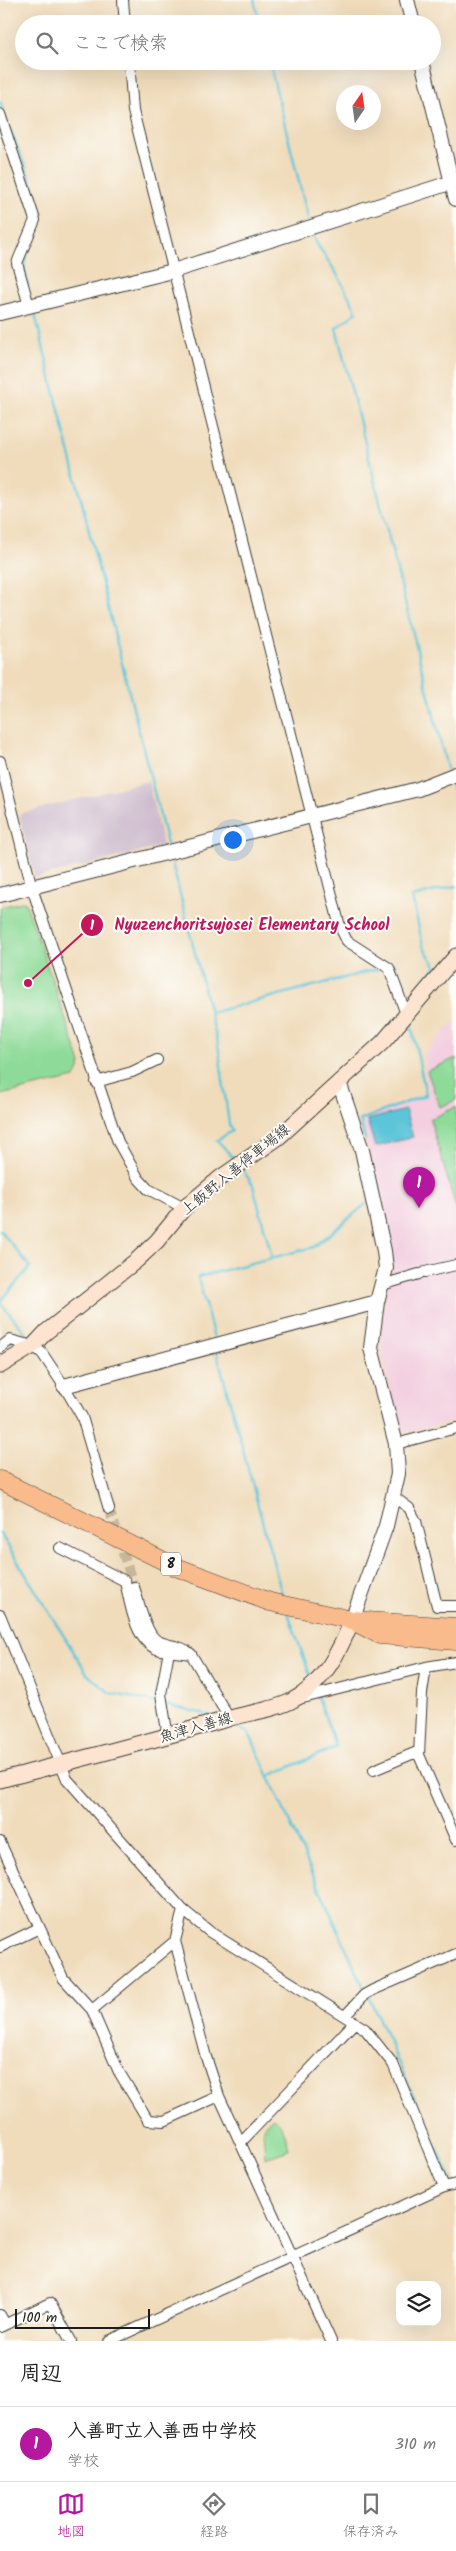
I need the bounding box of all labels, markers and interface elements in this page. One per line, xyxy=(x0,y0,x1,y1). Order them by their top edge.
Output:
search box xyxy=(15,15,441,70)
icon: search xyxy=(33,29,61,57)
text: ここで検索 xyxy=(73,29,168,59)
north arrow xyxy=(336,85,381,130)
your location xyxy=(220,827,246,853)
callout: Nyuzenchoritsujosei Elementary School xyxy=(79,909,399,940)
text: Nyuzenchoritsujosei Elementary School xyxy=(115,913,390,938)
text: 1 xyxy=(90,914,95,938)
street label: 上飯野入善停車場線 xyxy=(176,1118,296,1222)
pin: 1 xyxy=(403,1167,435,1208)
road number: 8 xyxy=(161,1552,181,1576)
street label: 魚津入善線 xyxy=(157,1706,235,1750)
map controls xyxy=(396,2281,441,2326)
button: layers xyxy=(396,2281,441,2326)
scale bar xyxy=(15,2306,150,2329)
text: 100 m xyxy=(22,2307,57,2329)
text: 周辺 xyxy=(20,2358,62,2391)
text: 入善町立入善西中学校 xyxy=(67,2417,257,2447)
text: 1 xyxy=(34,2432,38,2457)
text: 310 m xyxy=(395,2432,436,2457)
text: 学校 xyxy=(67,2449,99,2474)
tab: 地図 xyxy=(57,2490,85,2543)
tab: 経路 xyxy=(200,2490,228,2543)
tab: 保存済み xyxy=(343,2490,399,2543)

